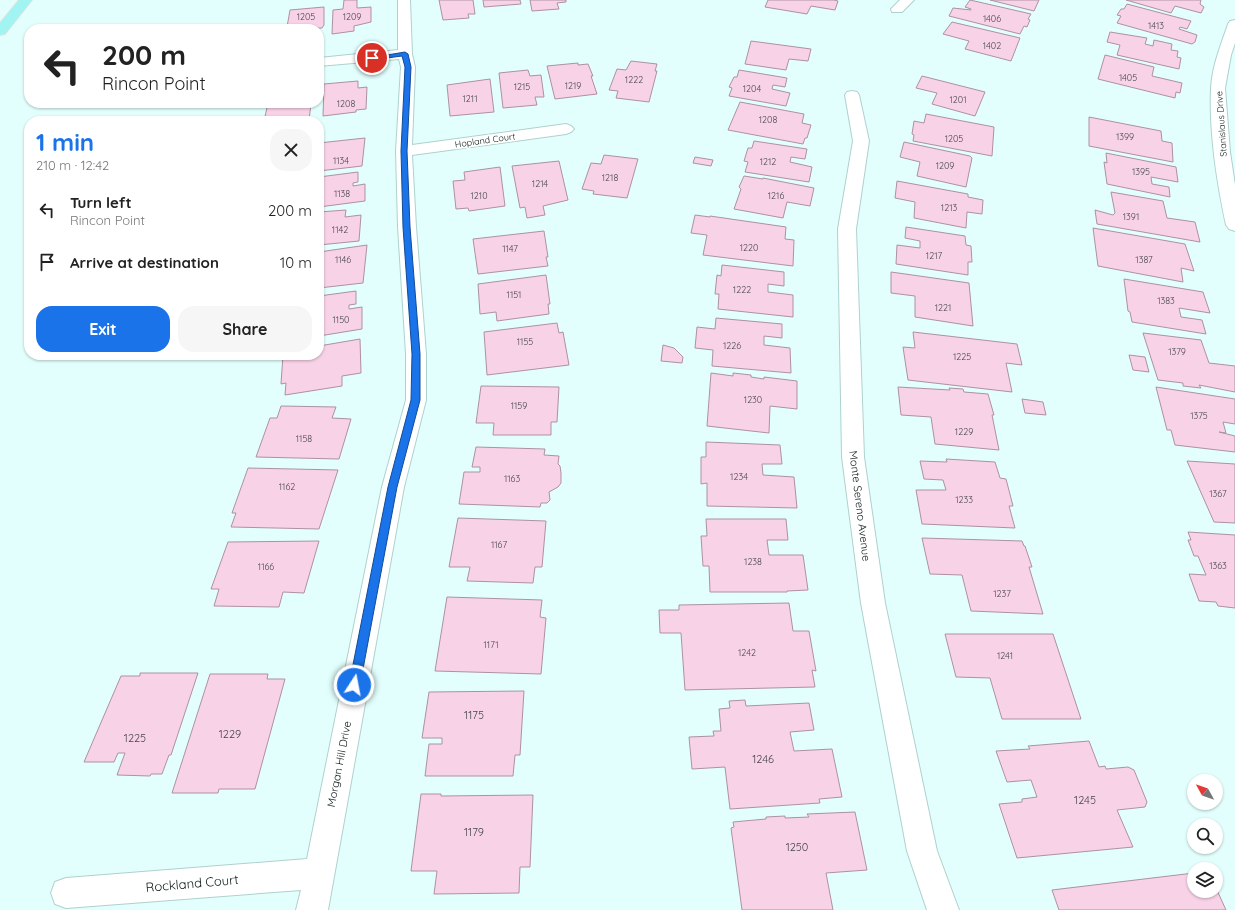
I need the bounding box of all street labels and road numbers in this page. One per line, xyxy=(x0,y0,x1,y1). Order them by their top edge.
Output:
street label: Stanislaus Drive xyxy=(1213,91,1229,157)
street label: Hopland Court xyxy=(454,130,516,150)
street label: Monte Sereno Avenue xyxy=(846,450,874,562)
street label: Morgan Hill Drive xyxy=(324,720,354,808)
street label: Rockland Court xyxy=(145,871,239,895)

